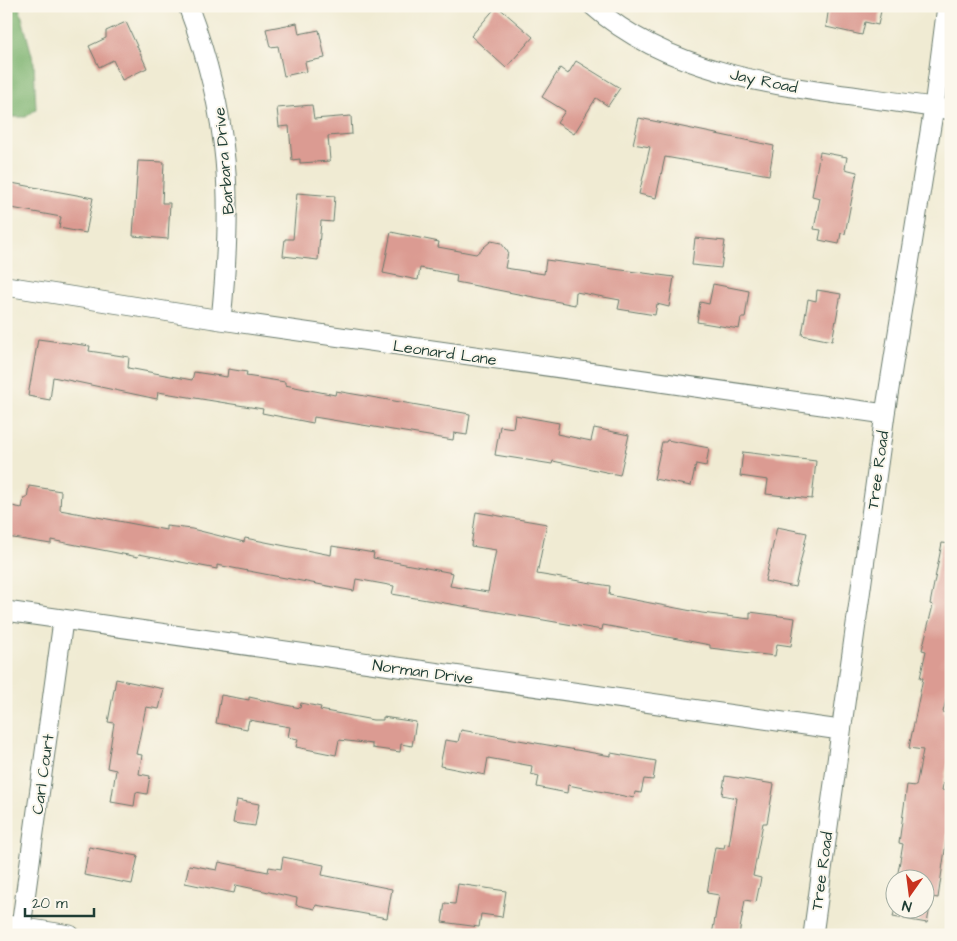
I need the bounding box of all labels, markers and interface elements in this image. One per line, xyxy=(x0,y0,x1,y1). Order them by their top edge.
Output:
street label: Jay Road xyxy=(728,63,800,100)
street label: Barbara Drive xyxy=(208,106,240,215)
street label: Leonard Lane xyxy=(392,335,498,371)
street label: Tree Road xyxy=(862,429,894,511)
street label: Norman Drive xyxy=(371,654,475,690)
street label: Carl Court xyxy=(26,732,60,816)
street label: Tree Road xyxy=(806,830,838,912)
north arrow xyxy=(884,868,934,918)
scale bar xyxy=(25,886,94,918)
text: 20 m xyxy=(32,893,68,914)
text: N xyxy=(900,895,914,916)

